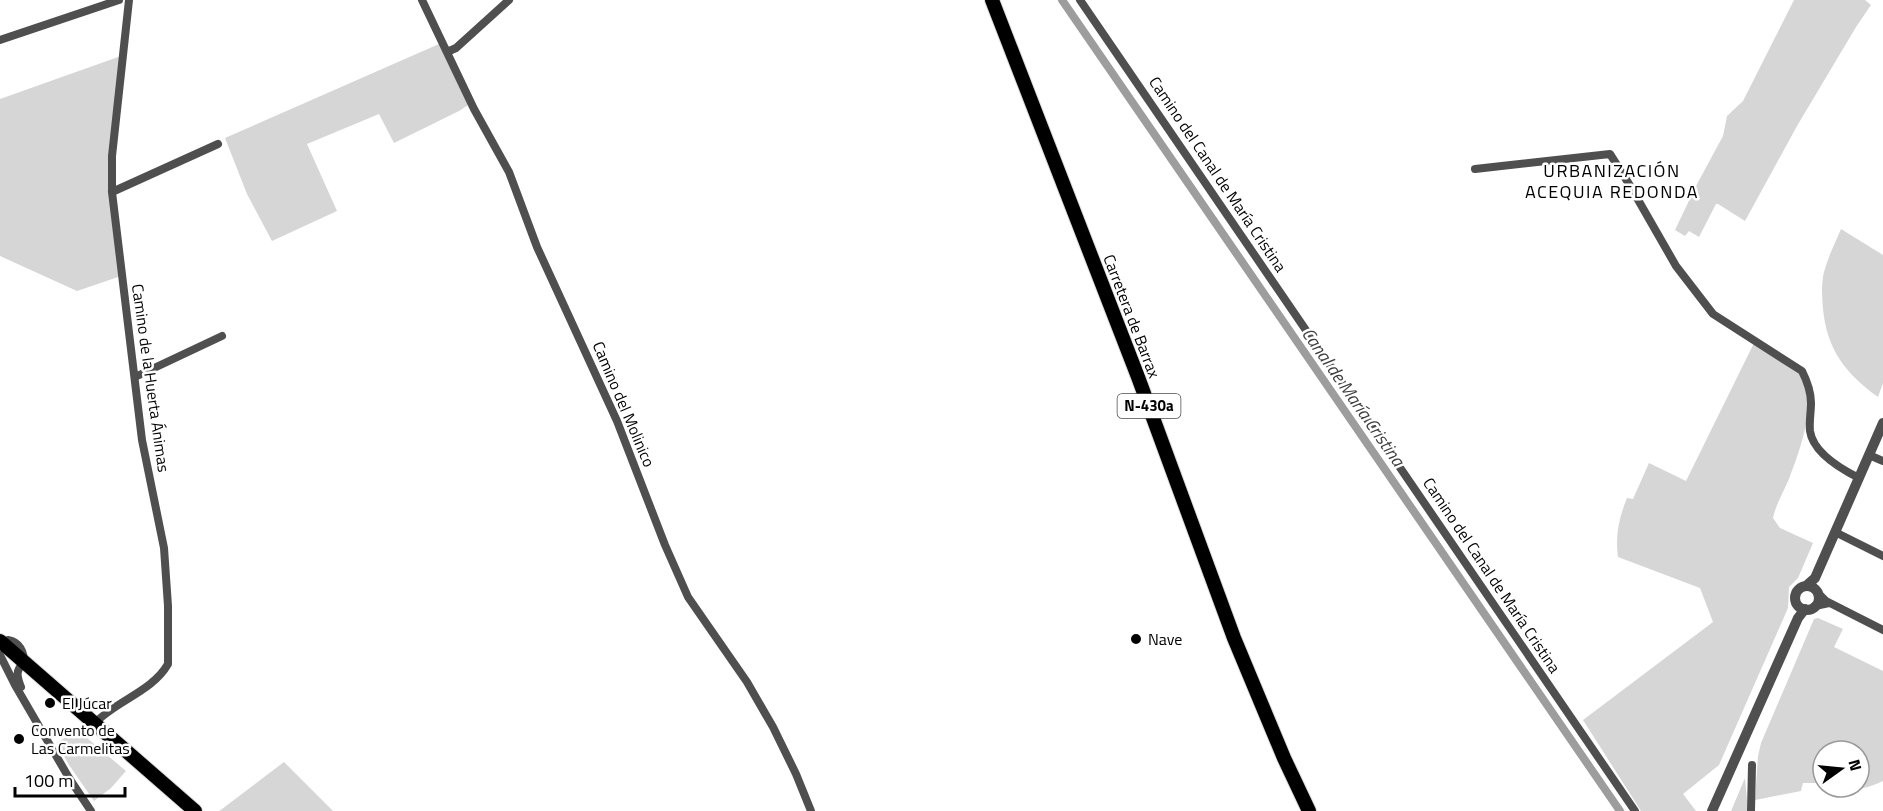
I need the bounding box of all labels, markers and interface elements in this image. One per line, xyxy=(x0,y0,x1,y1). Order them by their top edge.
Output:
street label: Camino del Canal de María Cristina xyxy=(1143,71,1293,277)
district label: URBANIZACIÓN ACEQUIA REDONDA xyxy=(1525,157,1699,205)
street label: Carretera de Barrax xyxy=(1097,251,1167,381)
street label: Camino de la Huerta Ánimas xyxy=(126,282,176,474)
water label: Canal de María Cristina xyxy=(1295,322,1412,472)
street label: Camino del Molinico xyxy=(587,337,661,471)
road number: N-430a xyxy=(1118,394,1180,418)
street label: Camino del Canal de María Cristina xyxy=(1417,472,1567,678)
place label: Nave xyxy=(1148,627,1182,651)
marker: Nave xyxy=(1129,632,1143,646)
place label: El Júcar xyxy=(62,691,112,715)
marker: El Júcar xyxy=(43,696,57,710)
place label: Convento de Las Carmelitas xyxy=(31,718,130,760)
marker: Convento de Las Carmelitas xyxy=(12,732,26,746)
north arrow xyxy=(1811,739,1871,799)
text: N xyxy=(1842,757,1869,774)
scale bar xyxy=(15,760,124,798)
text: 100 m xyxy=(24,767,73,794)

